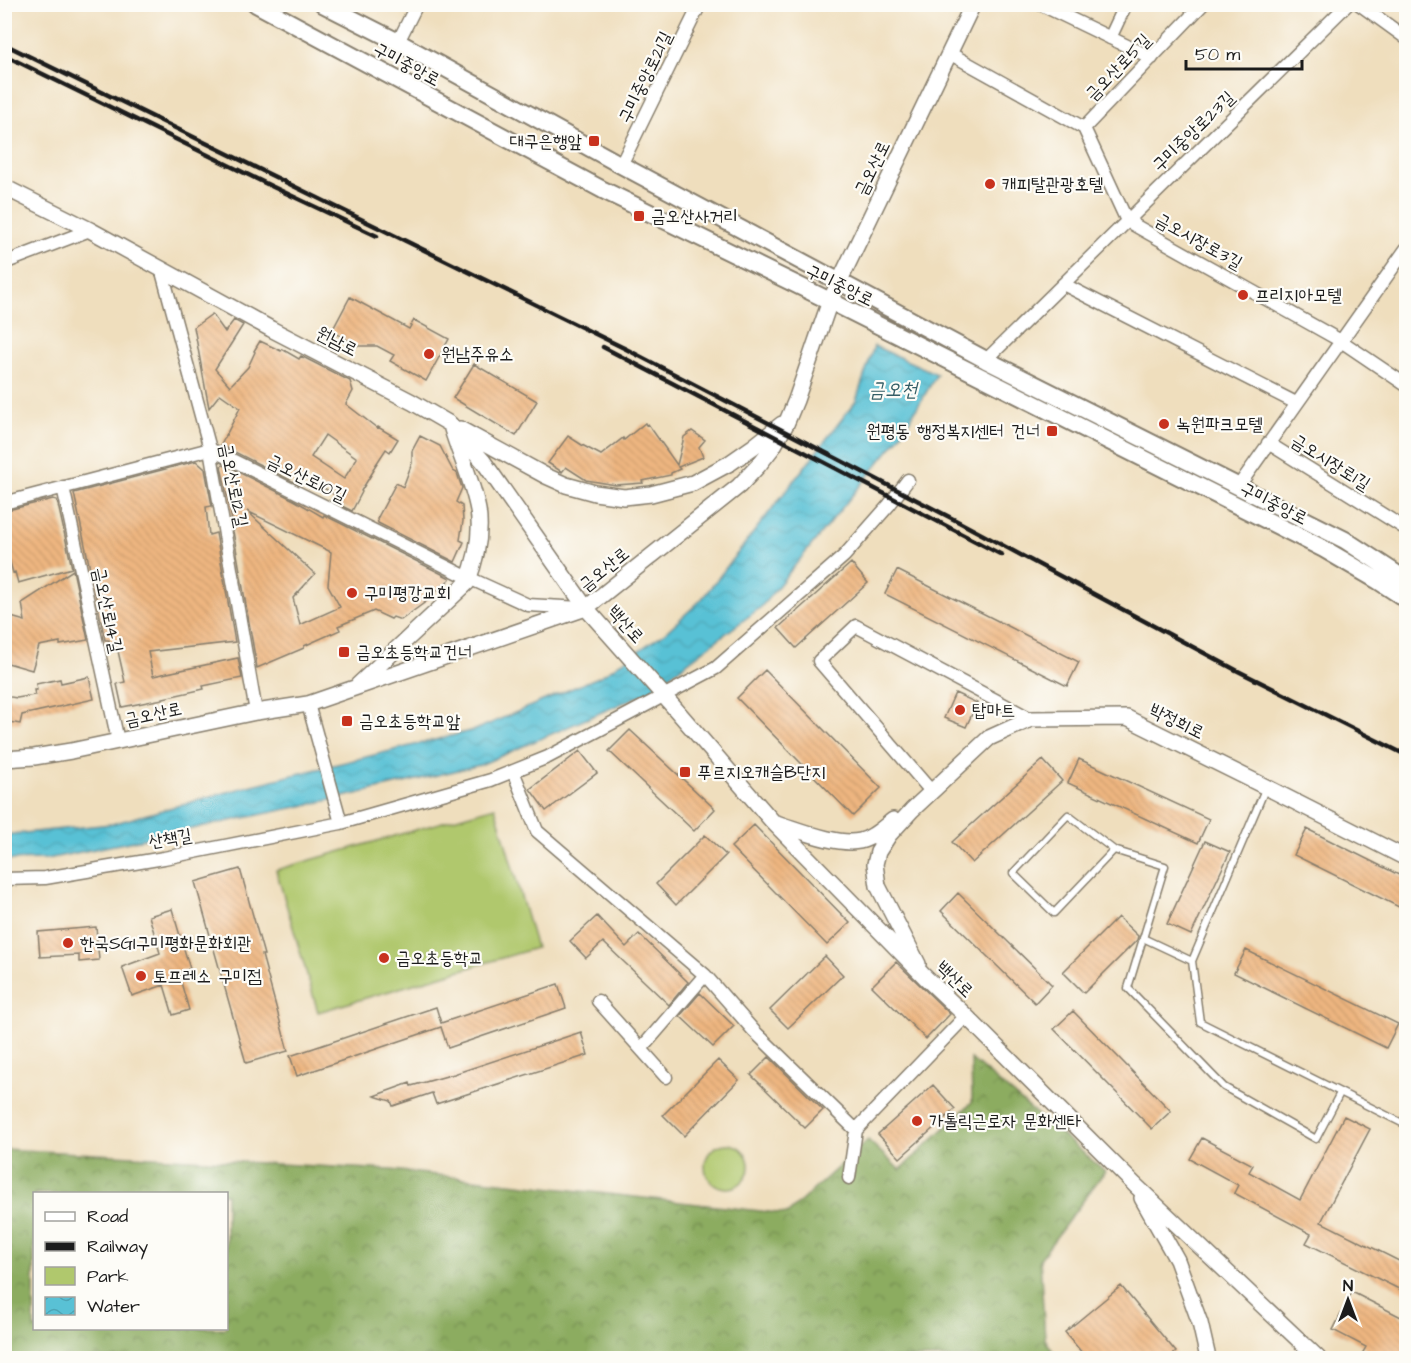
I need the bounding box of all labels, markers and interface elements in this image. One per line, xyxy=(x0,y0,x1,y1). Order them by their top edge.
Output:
street label: 구미중앙로21길 xyxy=(612,27,679,127)
street label: 금오산로5길 xyxy=(1080,28,1157,107)
scale bar xyxy=(1186,33,1302,71)
street label: 구미중앙로 xyxy=(369,36,445,92)
text: 50 m xyxy=(1195,42,1240,67)
street label: 구미중앙로23길 xyxy=(1146,85,1241,177)
place label: 대구은행앞 xyxy=(510,129,583,154)
marker: 대구은행앞 xyxy=(587,134,601,148)
street label: 금오산로 xyxy=(849,137,896,200)
place label: 캐피탈관광호텔 xyxy=(1002,172,1103,197)
marker: 캐피탈관광호텔 xyxy=(983,177,997,191)
place label: 금오산사거리 xyxy=(651,204,738,229)
street label: 금오시장로3길 xyxy=(1151,207,1247,276)
marker: 금오산사거리 xyxy=(632,209,646,223)
street label: 구미중앙로 xyxy=(802,258,878,313)
place label: 프리지아모텔 xyxy=(1255,283,1342,308)
marker: 프리지아모텔 xyxy=(1236,288,1250,302)
street label: 원남로 xyxy=(312,320,362,362)
place label: 원남주유소 xyxy=(441,342,513,367)
marker: 원남주유소 xyxy=(422,347,436,361)
water label: 금오천 xyxy=(869,376,919,404)
place label: 녹원파크모텔 xyxy=(1176,412,1263,437)
marker: 녹원파크모텔 xyxy=(1157,417,1171,431)
place label: 원평동 행정복지센터 건너 xyxy=(866,419,1040,444)
marker: 원평동 행정복지센터 건너 xyxy=(1045,424,1059,438)
street label: 금오시장로1길 xyxy=(1286,428,1376,497)
street label: 금오산로12길 xyxy=(213,441,254,530)
street label: 금오산로10길 xyxy=(263,448,351,509)
street label: 구미중앙로 xyxy=(1236,476,1312,531)
street label: 금오산로 xyxy=(574,541,635,597)
street label: 금오산로14길 xyxy=(86,565,129,656)
place label: 구미평강교회 xyxy=(364,581,451,606)
marker: 구미평강교회 xyxy=(345,586,359,600)
street label: 백산로 xyxy=(602,600,649,649)
place label: 금오초등학교건너 xyxy=(356,640,472,665)
marker: 금오초등학교건너 xyxy=(337,645,351,659)
street label: 금오산로 xyxy=(122,696,184,733)
place label: 탑마트 xyxy=(972,698,1015,723)
street label: 박정희로 xyxy=(1145,698,1208,745)
marker: 탑마트 xyxy=(953,703,967,717)
place label: 금오초등학교앞 xyxy=(359,709,461,734)
marker: 금오초등학교앞 xyxy=(340,714,354,728)
place label: 푸르지오캐슬B단지 xyxy=(697,760,826,785)
marker: 푸르지오캐슬B단지 xyxy=(678,765,692,779)
street label: 산책길 xyxy=(147,822,194,855)
place label: 한국SGI구미평화문화회관 xyxy=(80,931,252,956)
marker: 한국SGI구미평화문화회관 xyxy=(61,936,75,950)
place label: 금오초등학교 xyxy=(396,946,483,971)
marker: 금오초등학교 xyxy=(377,951,391,965)
street label: 백산로 xyxy=(930,955,979,1003)
place label: 토프레소 구미점 xyxy=(153,964,262,989)
marker: 토프레소 구미점 xyxy=(134,969,148,983)
place label: 가톨릭근로자 문화센타 xyxy=(929,1109,1082,1134)
marker: 가톨릭근로자 문화센타 xyxy=(910,1114,924,1128)
legend xyxy=(33,1192,228,1330)
text: Road xyxy=(87,1204,128,1229)
text: Railway xyxy=(87,1234,148,1260)
text: Park xyxy=(87,1264,129,1289)
north arrow xyxy=(1318,1270,1378,1330)
text: N xyxy=(1343,1275,1353,1297)
text: Water xyxy=(87,1294,140,1319)

